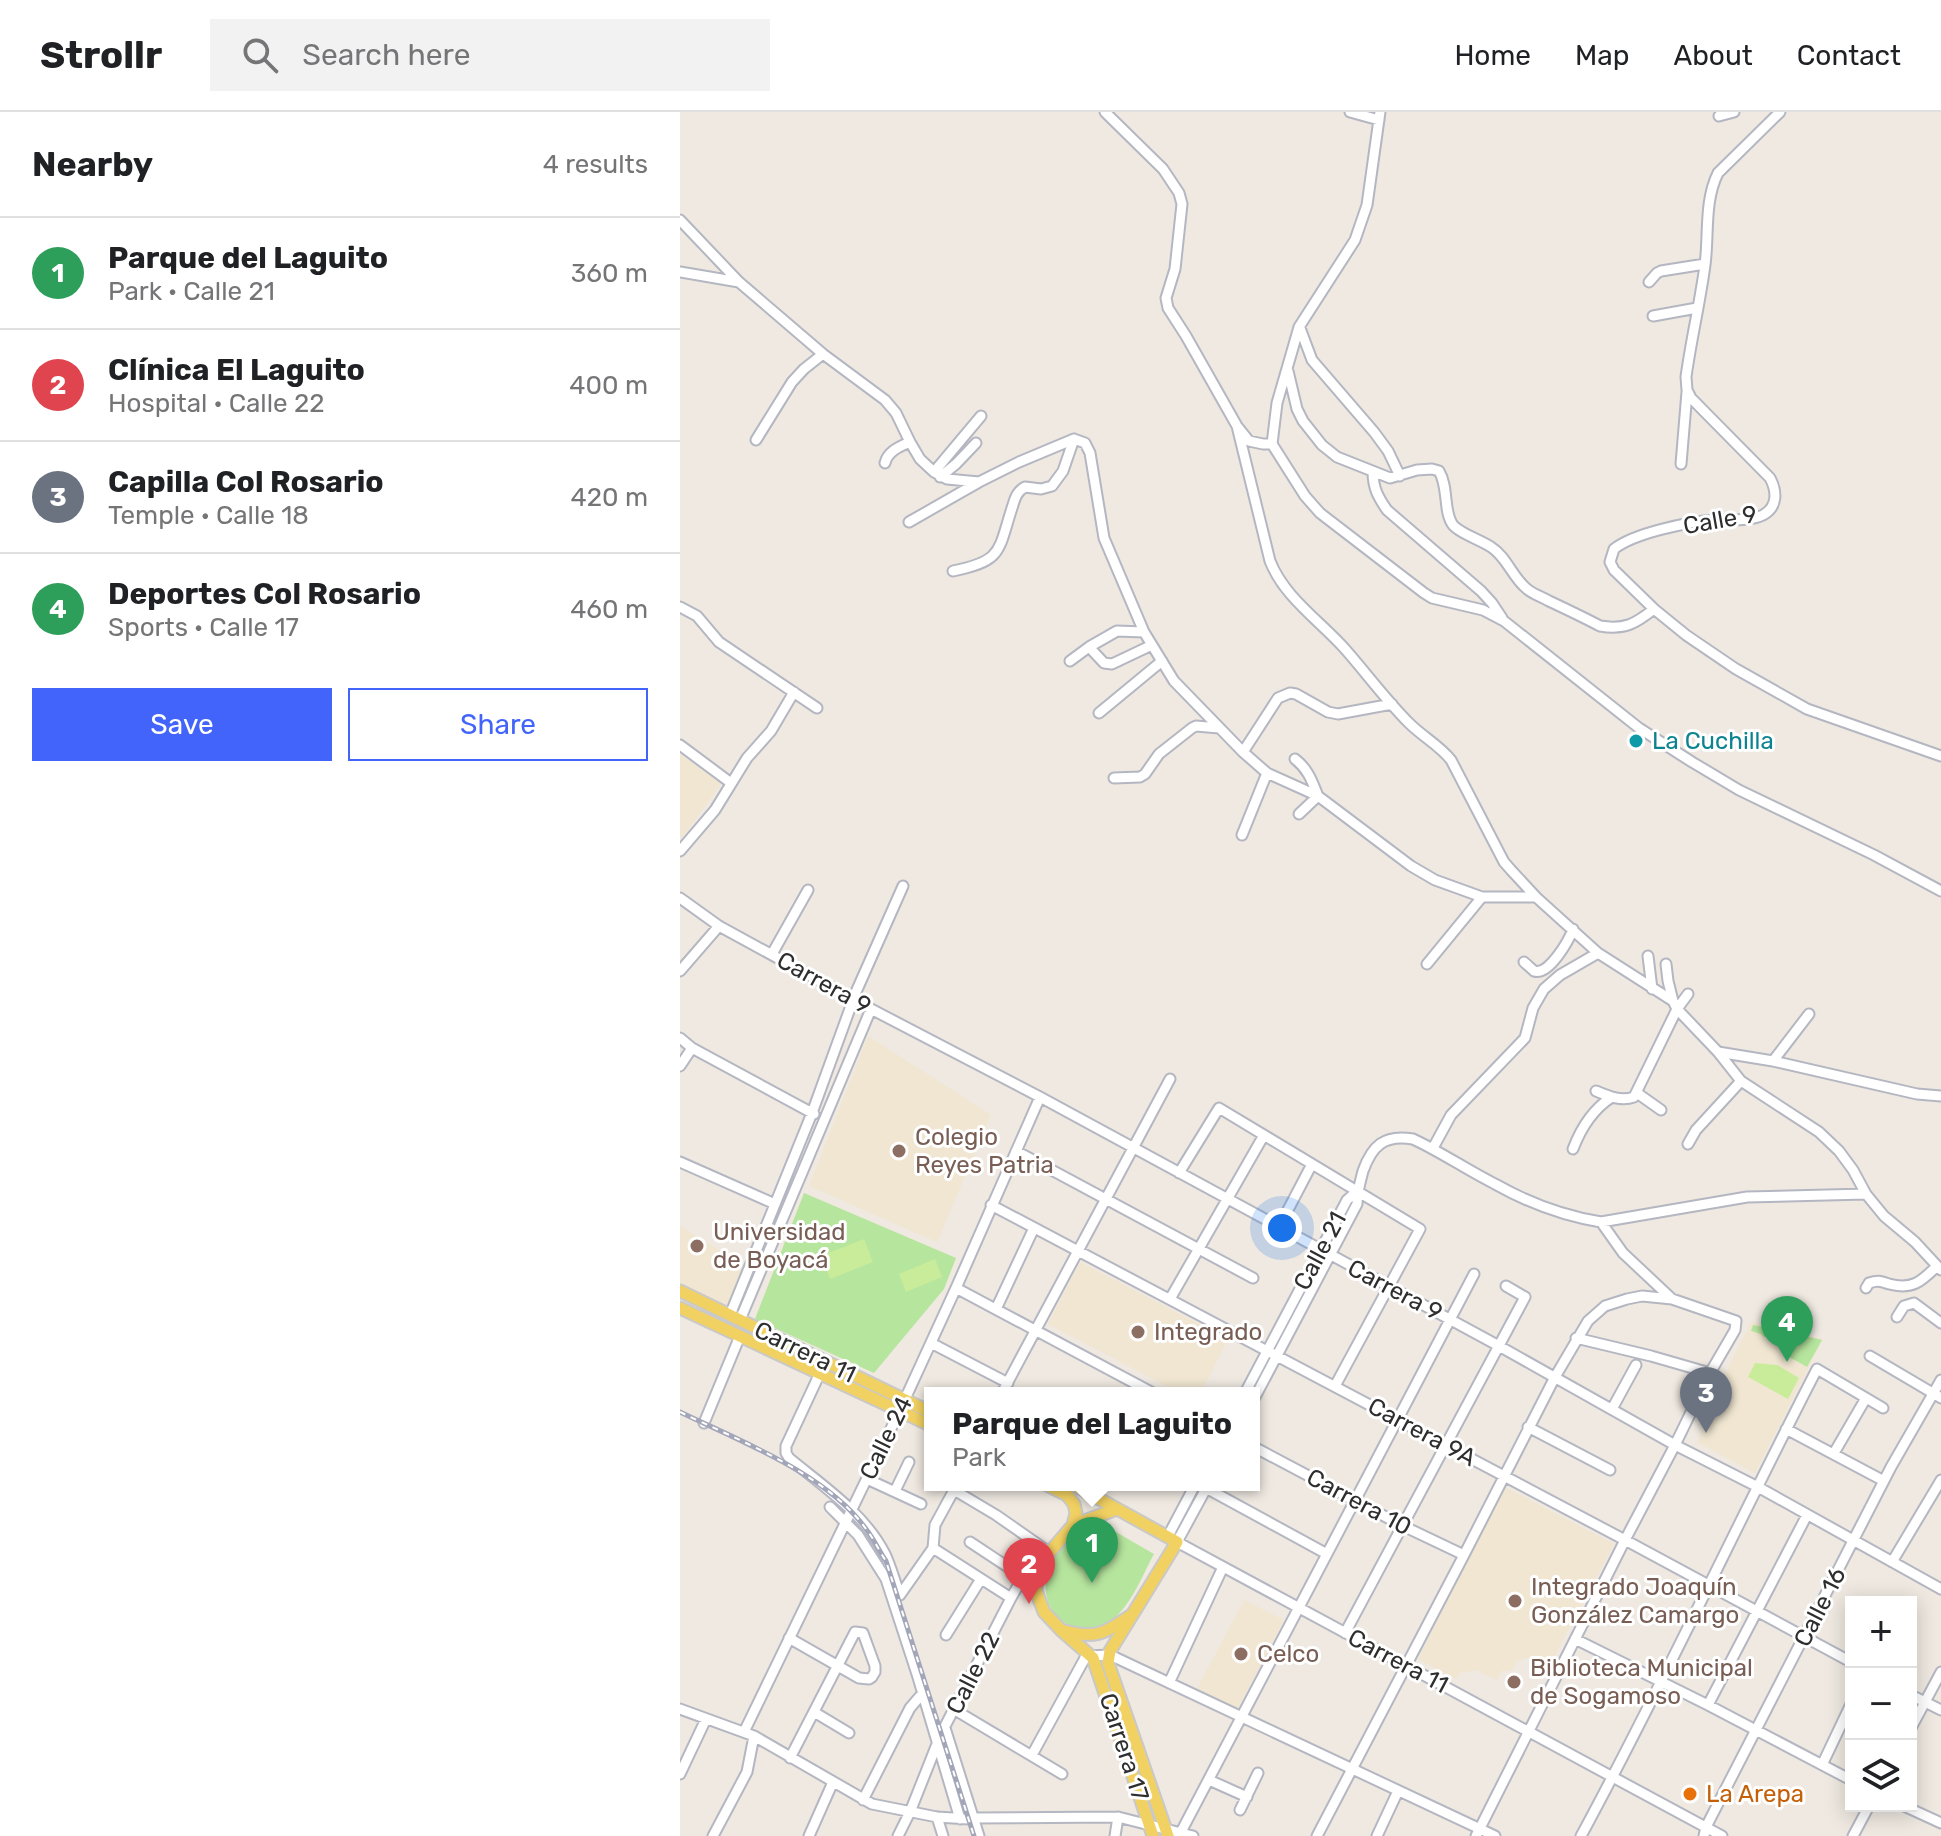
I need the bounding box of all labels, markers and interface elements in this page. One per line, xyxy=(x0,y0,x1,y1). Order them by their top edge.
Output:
search box xyxy=(210,19,770,91)
text: Strollr xyxy=(40,32,162,78)
icon: search xyxy=(238,33,282,77)
text: Search here xyxy=(302,37,471,73)
text: Home xyxy=(1454,39,1531,72)
text: Map xyxy=(1575,39,1629,72)
text: About xyxy=(1673,39,1753,72)
text: Contact xyxy=(1797,39,1901,72)
text: Nearby xyxy=(32,144,153,185)
text: 4 results xyxy=(543,149,648,180)
text: Parque del Laguito xyxy=(108,240,388,276)
text: 1 xyxy=(52,258,64,289)
text: 360 m xyxy=(571,258,648,289)
text: Park · Calle 21 xyxy=(108,276,275,307)
text: Clínica El Laguito xyxy=(108,352,365,388)
text: 2 xyxy=(50,370,66,401)
text: 400 m xyxy=(569,370,648,401)
text: Hospital · Calle 22 xyxy=(108,388,324,419)
text: Capilla Col Rosario xyxy=(108,464,384,500)
text: 3 xyxy=(49,482,67,513)
text: 420 m xyxy=(571,482,648,513)
text: Temple · Calle 18 xyxy=(108,500,309,531)
street label: Calle 9 xyxy=(1681,500,1759,540)
text: Deportes Col Rosario xyxy=(108,576,421,612)
text: 4 xyxy=(49,594,67,625)
text: 460 m xyxy=(570,594,648,625)
text: Sports · Calle 17 xyxy=(108,612,299,643)
button: Save xyxy=(32,688,332,761)
button: Share xyxy=(348,688,648,761)
place label: La Cuchilla xyxy=(1652,727,1774,755)
marker: La Cuchilla xyxy=(1627,732,1645,750)
street label: Carrera 9 xyxy=(772,946,876,1020)
place label: Colegio Reyes Patria xyxy=(915,1123,1054,1179)
marker: Colegio Reyes Patria xyxy=(890,1142,908,1160)
street label: Calle 21 xyxy=(1288,1207,1352,1295)
your location xyxy=(1262,1208,1302,1248)
place label: Universidad de Boyacá xyxy=(713,1218,845,1274)
marker: Universidad de Boyacá xyxy=(688,1237,706,1255)
street label: Carrera 9 xyxy=(1343,1253,1447,1327)
pin: 4 xyxy=(1761,1296,1813,1362)
street label: Carrera 11 xyxy=(750,1315,860,1389)
place label: Integrado xyxy=(1154,1318,1262,1346)
marker: Integrado xyxy=(1129,1323,1147,1341)
pin: 3 xyxy=(1680,1367,1732,1433)
popup xyxy=(924,1387,1260,1491)
street label: Calle 24 xyxy=(854,1392,918,1484)
street label: Carrera 9A xyxy=(1363,1392,1481,1472)
text: Parque del Laguito xyxy=(952,1406,1232,1442)
text: Park xyxy=(952,1442,1006,1473)
street label: Carrera 10 xyxy=(1302,1463,1416,1541)
pin: 1 xyxy=(1066,1517,1118,1583)
pin: 2 xyxy=(1003,1538,1055,1604)
street label: Calle 16 xyxy=(1788,1563,1852,1651)
place label: Integrado Joaquín González Camargo xyxy=(1531,1573,1739,1629)
marker: Integrado Joaquín González Camargo xyxy=(1506,1592,1524,1610)
map controls xyxy=(1845,1596,1917,1812)
button: + xyxy=(1845,1596,1917,1668)
street label: Carrera 11 xyxy=(1343,1623,1453,1699)
street label: Calle 22 xyxy=(940,1627,1006,1719)
place label: Celco xyxy=(1257,1640,1319,1668)
marker: Celco xyxy=(1232,1645,1250,1663)
place label: Biblioteca Municipal de Sogamoso xyxy=(1530,1654,1753,1710)
button: − xyxy=(1845,1668,1917,1740)
marker: Biblioteca Municipal de Sogamoso xyxy=(1505,1673,1523,1691)
street label: Carrera 17 xyxy=(1093,1690,1155,1804)
button: layers xyxy=(1845,1740,1917,1812)
place label: La Arepa xyxy=(1706,1780,1804,1808)
marker: La Arepa xyxy=(1681,1785,1699,1803)

